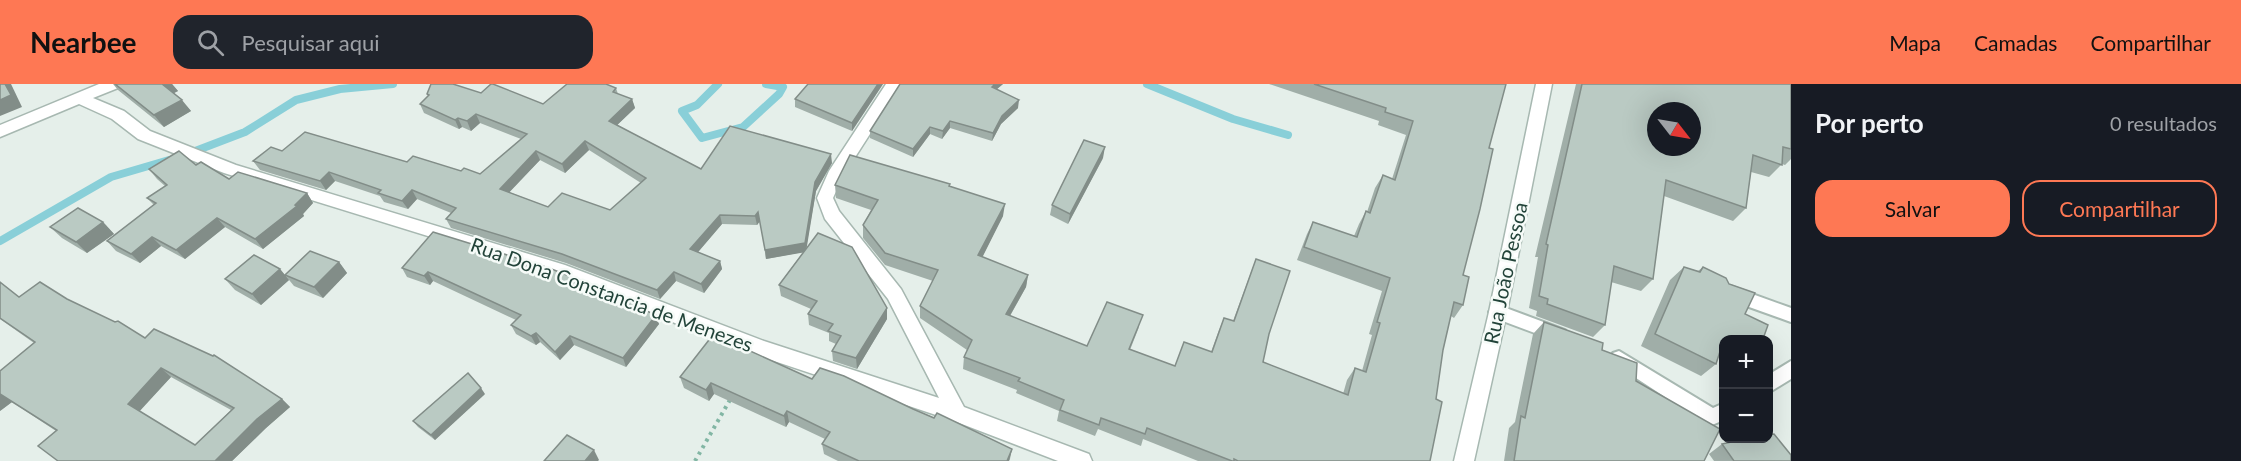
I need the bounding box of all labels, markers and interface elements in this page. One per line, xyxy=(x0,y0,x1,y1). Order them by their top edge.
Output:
search box xyxy=(173,15,593,69)
text: Nearbee xyxy=(30,25,137,59)
icon: search xyxy=(194,26,227,59)
text: Pesquisar aqui xyxy=(242,29,380,56)
text: Mapa xyxy=(1889,30,1941,55)
text: Camadas xyxy=(1974,30,2057,55)
text: Compartilhar xyxy=(2090,30,2211,55)
north arrow xyxy=(1647,102,1701,156)
text: Por perto xyxy=(1815,107,1924,139)
text: 0 resultados xyxy=(2110,111,2217,135)
button: Salvar xyxy=(1815,180,2010,237)
button: Compartilhar xyxy=(2022,180,2217,237)
street label: Rua João Pessoa xyxy=(1478,200,1532,346)
street label: Rua Dona Constancia de Menezes xyxy=(468,232,756,356)
map controls xyxy=(1719,335,1773,443)
button: + xyxy=(1719,335,1773,389)
button: − xyxy=(1719,389,1773,443)

